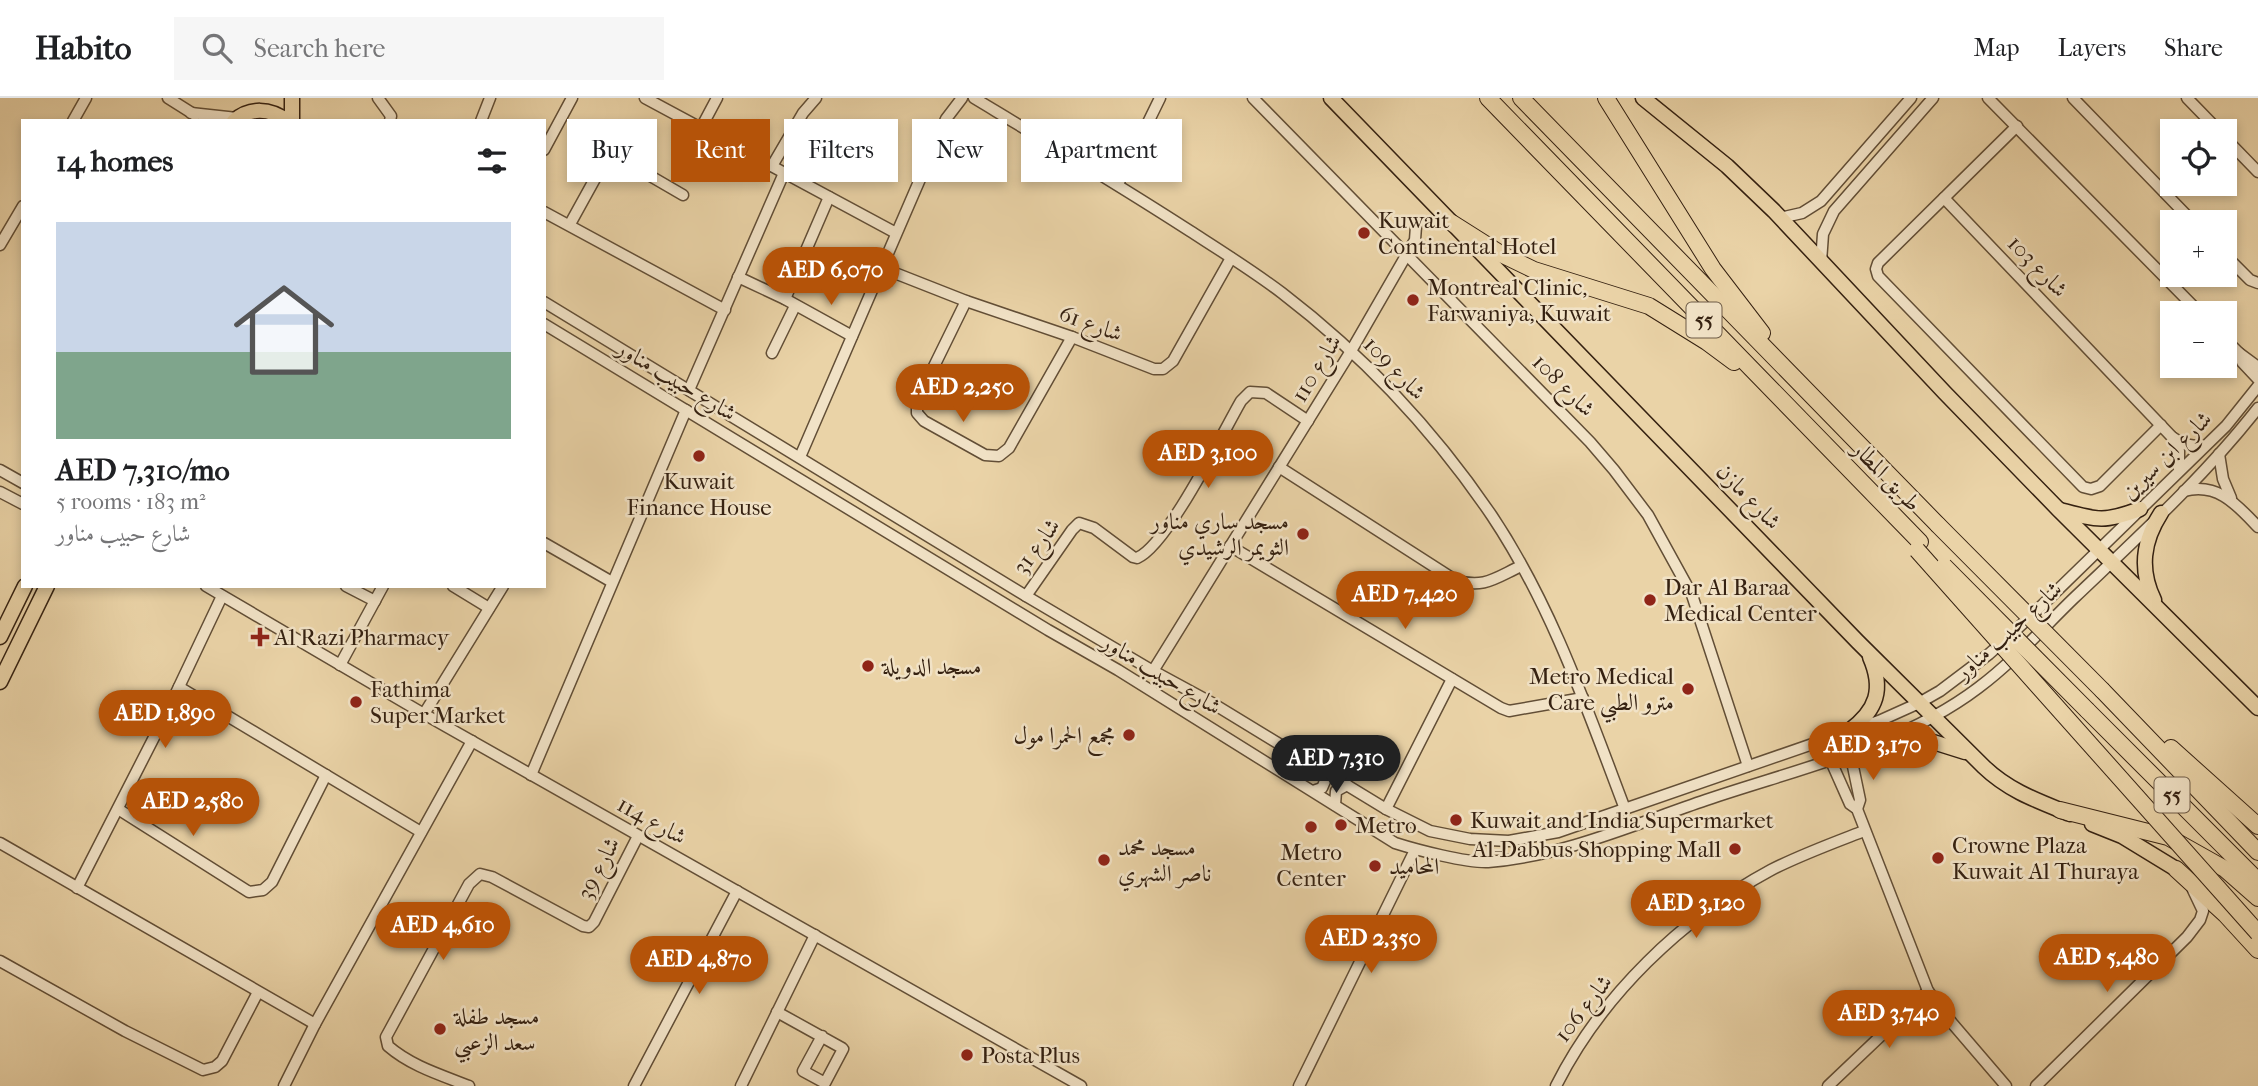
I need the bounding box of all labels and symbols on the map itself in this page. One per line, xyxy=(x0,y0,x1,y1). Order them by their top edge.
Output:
place label: Kuwait Continental Hotel xyxy=(1378,207,1557,260)
marker: Kuwait Continental Hotel xyxy=(1356,225,1372,241)
street label: شارع 103 xyxy=(1998,230,2073,307)
pin: AED 6,070 xyxy=(751,248,911,307)
place label: Montreal Clinic, Farwaniya, Kuwait xyxy=(1427,274,1611,327)
marker: Montreal Clinic, Farwaniya, Kuwait xyxy=(1405,292,1421,308)
street label: شارع 61 xyxy=(1053,300,1126,353)
road number: 55 xyxy=(1686,302,1722,338)
street label: شارع 110 xyxy=(1286,330,1352,410)
street label: شارع 109 xyxy=(1354,331,1431,410)
street label: شارع حبيب مناور xyxy=(607,333,741,432)
street label: شارع 108 xyxy=(1523,349,1600,426)
pin: AED 2,250 xyxy=(883,364,1043,424)
street label: شارع ابن سيرين xyxy=(2115,405,2222,510)
pin: AED 3,100 xyxy=(1128,430,1288,490)
street label: طريق المطار xyxy=(1845,434,1927,518)
marker: Kuwait Finance House xyxy=(691,448,707,464)
street label: شارع مازن xyxy=(1706,458,1787,539)
place label: Kuwait Finance House xyxy=(626,468,772,521)
place label: مسجد ساري مناور الثويمر الرشيدي xyxy=(1149,508,1289,566)
street label: شارع 31 xyxy=(1007,513,1071,583)
marker: مسجد ساري مناور الثويمر الرشيدي xyxy=(1295,526,1311,542)
pin: AED 7,420 xyxy=(1325,572,1485,631)
place label: Dar Al Baraa Medical Center xyxy=(1664,574,1817,627)
street label: شارع حبيب مناور xyxy=(1948,575,2071,691)
marker: Dar Al Baraa Medical Center xyxy=(1642,592,1658,608)
place label: Al Razi Pharmacy xyxy=(273,624,450,651)
street label: شارع حبيب مناور xyxy=(1092,627,1226,726)
marker: Al Razi Pharmacy xyxy=(252,629,268,645)
place label: مسجد الدويلة xyxy=(881,653,981,681)
marker: مسجد الدويلة xyxy=(860,658,876,674)
place label: Metro Medical Care مترو الطبي xyxy=(1529,663,1675,723)
place label: Fathima Super Market xyxy=(370,676,506,729)
marker: Metro Medical Care مترو الطبي xyxy=(1680,681,1696,697)
pin: AED 1,890 xyxy=(85,690,245,750)
marker: Fathima Super Market xyxy=(348,694,364,710)
place label: مجمع الحمرا مول xyxy=(1013,722,1115,756)
pin: AED 3,170 xyxy=(1793,722,1953,782)
marker: مجمع الحمرا مول xyxy=(1121,727,1137,743)
pin: AED 7,310 xyxy=(1256,736,1416,795)
pin: AED 2,580 xyxy=(113,778,273,838)
road number: 55 xyxy=(2154,778,2190,812)
street label: شارع 114 xyxy=(610,790,691,856)
place label: Kuwait and India Supermarket xyxy=(1470,807,1774,834)
place label: Metro xyxy=(1355,812,1417,839)
marker: Kuwait and India Supermarket xyxy=(1448,812,1464,828)
marker: Metro xyxy=(1333,817,1349,833)
marker: Metro Center xyxy=(1303,819,1319,835)
place label: Crowne Plaza Kuwait Al Thuraya xyxy=(1952,832,2139,885)
street label: شارع 39 xyxy=(571,833,631,907)
place label: مسجد محمد ناصر الشهري xyxy=(1118,834,1211,892)
place label: Al-Dabbus Shopping Mall xyxy=(1471,836,1722,863)
place label: Metro Center xyxy=(1276,839,1346,892)
marker: Al-Dabbus Shopping Mall xyxy=(1727,841,1743,857)
marker: Crowne Plaza Kuwait Al Thuraya xyxy=(1930,850,1946,866)
marker: مسجد محمد ناصر الشهري xyxy=(1096,852,1112,868)
place label: المحاميد xyxy=(1389,853,1439,880)
marker: المحاميد xyxy=(1367,858,1383,874)
pin: AED 3,120 xyxy=(1616,880,1776,940)
pin: AED 4,610 xyxy=(363,902,523,962)
pin: AED 2,350 xyxy=(1291,916,1451,975)
pin: AED 5,480 xyxy=(2027,934,2187,994)
pin: AED 4,870 xyxy=(619,936,779,996)
street label: شارع 106 xyxy=(1549,969,1623,1051)
pin: AED 3,740 xyxy=(1809,990,1969,1050)
place label: مسجد طفلة سعد الزعبي xyxy=(453,1003,539,1063)
marker: مسجد طفلة سعد الزعبي xyxy=(432,1021,448,1037)
place label: Posta Plus xyxy=(981,1042,1080,1069)
marker: Posta Plus xyxy=(959,1047,975,1063)

